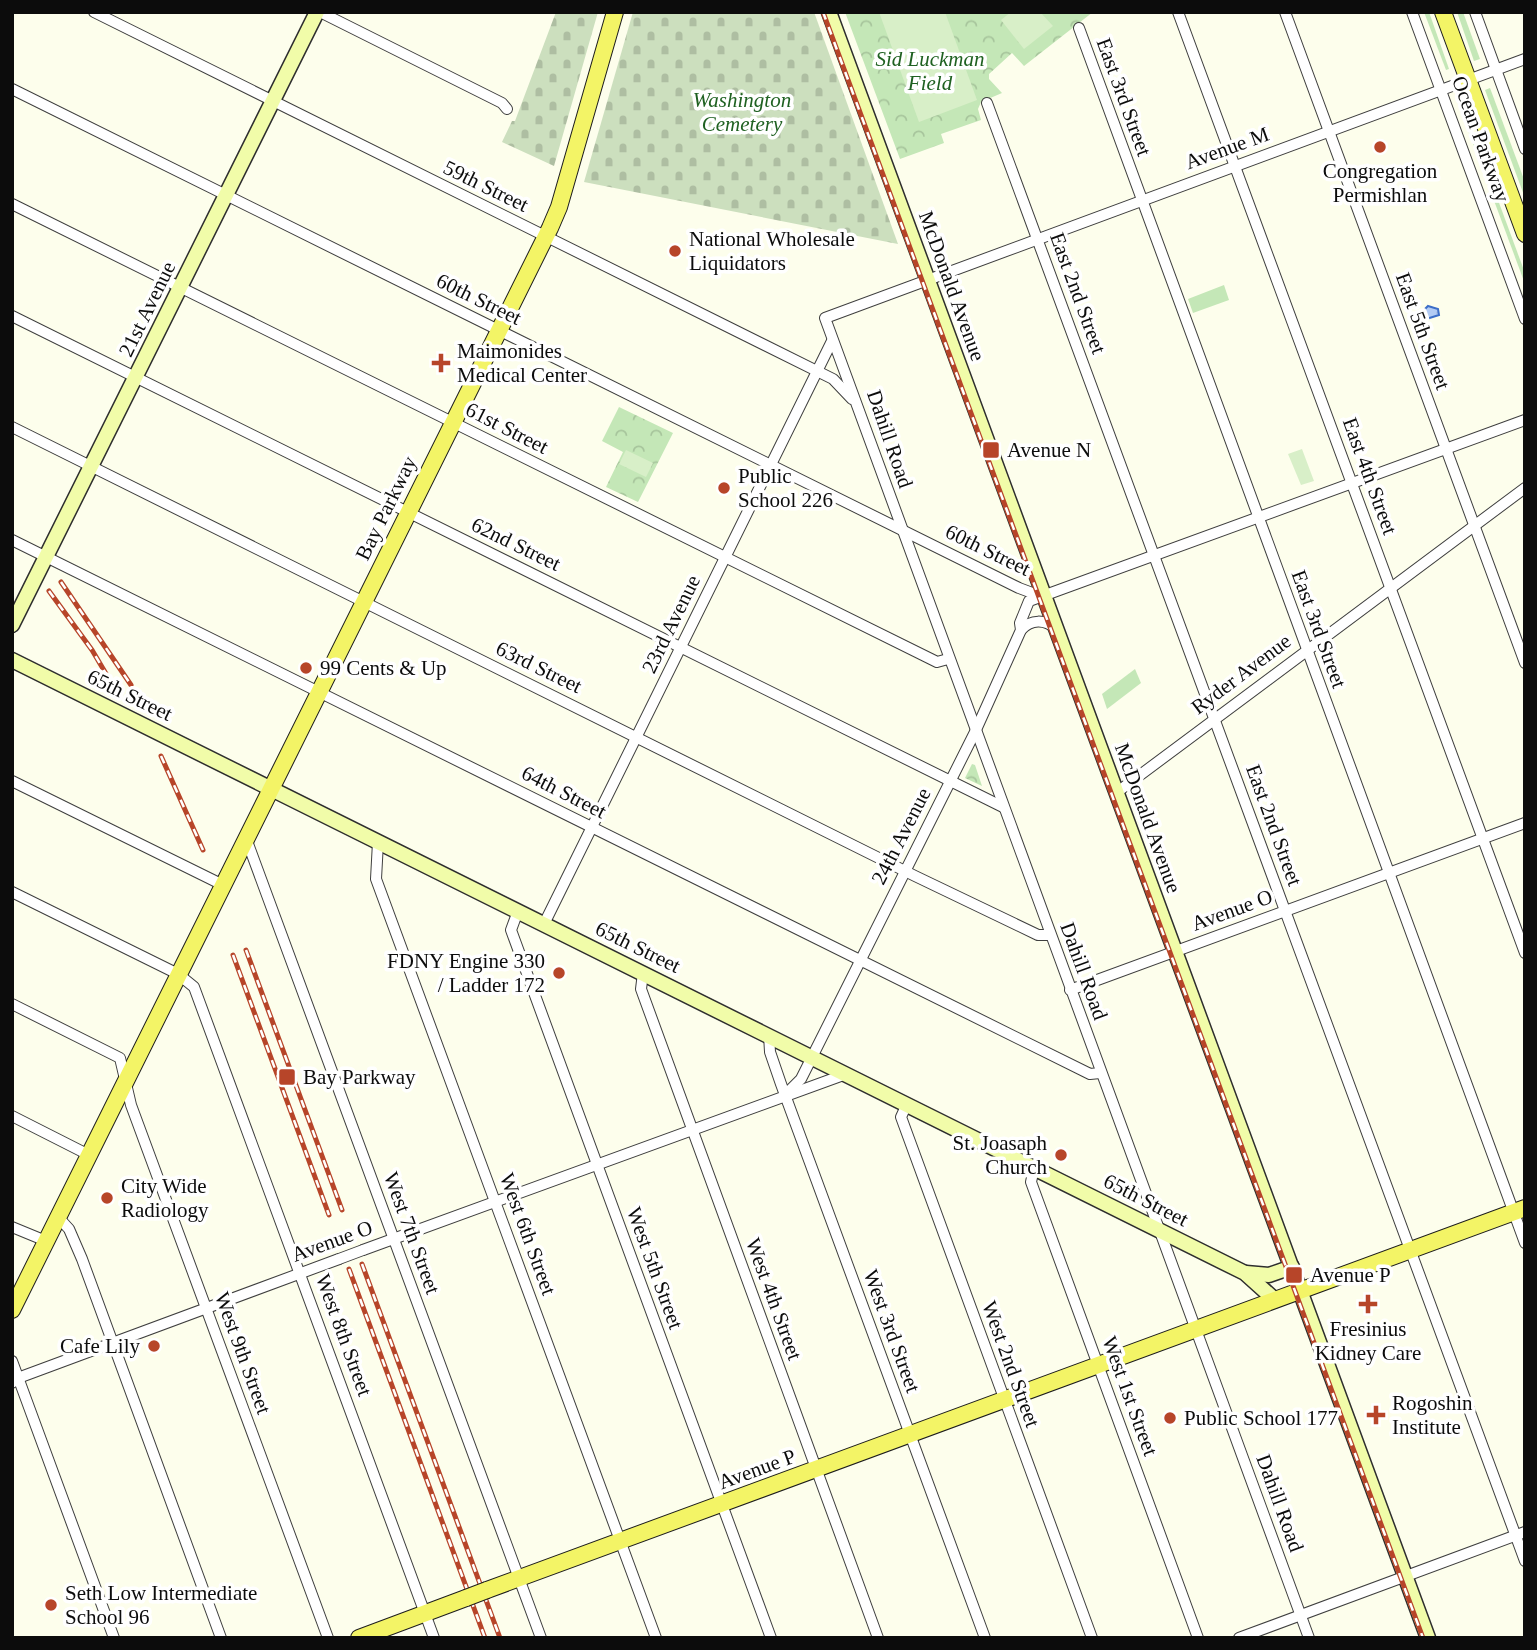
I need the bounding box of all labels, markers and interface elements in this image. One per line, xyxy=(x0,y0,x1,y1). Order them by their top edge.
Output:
street label: East 3rd Street xyxy=(1092,35,1156,159)
park label: Sid Luckman Field xyxy=(875,47,985,95)
street label: Ocean Parkway xyxy=(1447,73,1515,206)
park label: Washington Cemetery xyxy=(693,88,791,136)
street label: Avenue M xyxy=(1182,122,1273,174)
marker: Congregation Permishlan xyxy=(1372,139,1388,155)
street label: 59th Street xyxy=(440,155,533,217)
place label: Congregation Permishlan xyxy=(1323,159,1438,207)
street label: McDonald Avenue xyxy=(914,208,990,364)
place label: National Wholesale Liquidators xyxy=(689,227,855,275)
street label: East 2nd Street xyxy=(1045,229,1111,357)
marker: National Wholesale Liquidators xyxy=(667,243,683,259)
street label: 21st Avenue xyxy=(114,258,180,360)
street label: 60th Street xyxy=(433,268,526,330)
street label: East 5th Street xyxy=(1391,269,1455,393)
place label: Maimonides Medical Center xyxy=(457,339,587,387)
marker: Maimonides Medical Center xyxy=(431,353,451,373)
street label: Dahill Road xyxy=(862,387,918,492)
street label: 61st Street xyxy=(462,397,552,459)
street label: East 4th Street xyxy=(1338,414,1402,538)
place label: Avenue N xyxy=(1007,438,1091,462)
marker: Avenue N xyxy=(981,440,1001,460)
street label: Bay Parkway xyxy=(351,452,422,564)
place label: Public School 226 xyxy=(738,464,833,512)
marker: Public School 226 xyxy=(716,480,732,496)
street label: 62nd Street xyxy=(467,512,565,576)
street label: 60th Street xyxy=(942,519,1035,581)
street label: East 3rd Street xyxy=(1287,567,1351,691)
street label: 23rd Avenue xyxy=(637,571,705,677)
street label: Ryder Avenue xyxy=(1187,629,1295,719)
street label: 63rd Street xyxy=(492,636,586,698)
place label: 99 Cents & Up xyxy=(320,656,447,680)
marker: 99 Cents & Up xyxy=(298,660,314,676)
street label: 65th Street xyxy=(84,664,177,726)
street label: McDonald Avenue xyxy=(1110,740,1186,896)
street label: 64th Street xyxy=(518,761,610,824)
street label: East 2nd Street xyxy=(1241,761,1307,889)
street label: 24th Avenue xyxy=(866,784,936,888)
street label: Avenue O xyxy=(1188,884,1276,936)
street label: 65th Street xyxy=(592,916,685,978)
street label: Dahill Road xyxy=(1055,919,1113,1024)
place label: FDNY Engine 330 / Ladder 172 xyxy=(387,949,545,997)
marker: FDNY Engine 330 / Ladder 172 xyxy=(551,965,567,981)
place label: Bay Parkway xyxy=(303,1065,416,1089)
marker: Bay Parkway xyxy=(277,1067,297,1087)
place label: St. Joasaph Church xyxy=(953,1131,1048,1179)
marker: St. Joasaph Church xyxy=(1053,1147,1069,1163)
street label: West 7th Street xyxy=(379,1169,445,1297)
street label: 65th Street xyxy=(1100,1169,1192,1232)
street label: West 6th Street xyxy=(495,1170,561,1298)
place label: City Wide Radiology xyxy=(121,1174,209,1222)
marker: City Wide Radiology xyxy=(99,1190,115,1206)
street label: West 5th Street xyxy=(622,1204,688,1332)
street label: Avenue O xyxy=(288,1215,376,1267)
street label: West 4th Street xyxy=(741,1235,807,1363)
place label: Avenue P xyxy=(1310,1263,1391,1287)
marker: Avenue P xyxy=(1284,1265,1304,1285)
street label: West 3rd Street xyxy=(859,1266,925,1396)
street label: West 8th Street xyxy=(311,1271,377,1399)
street label: West 9th Street xyxy=(210,1289,276,1417)
marker: Fresinius Kidney Care xyxy=(1358,1294,1378,1314)
street label: West 2nd Street xyxy=(977,1298,1045,1430)
place label: Fresinius Kidney Care xyxy=(1315,1317,1421,1365)
street label: West 1st Street xyxy=(1097,1333,1163,1459)
place label: Cafe Lily xyxy=(60,1334,140,1358)
marker: Cafe Lily xyxy=(146,1338,162,1354)
place label: Rogoshin Institute xyxy=(1392,1391,1473,1439)
marker: Rogoshin Institute xyxy=(1366,1405,1386,1425)
place label: Public School 177 xyxy=(1184,1406,1338,1430)
marker: Public School 177 xyxy=(1162,1410,1178,1426)
street label: Avenue P xyxy=(715,1444,799,1494)
street label: Dahill Road xyxy=(1251,1451,1309,1556)
place label: Seth Low Intermediate School 96 xyxy=(65,1581,257,1629)
marker: Seth Low Intermediate School 96 xyxy=(43,1597,59,1613)

